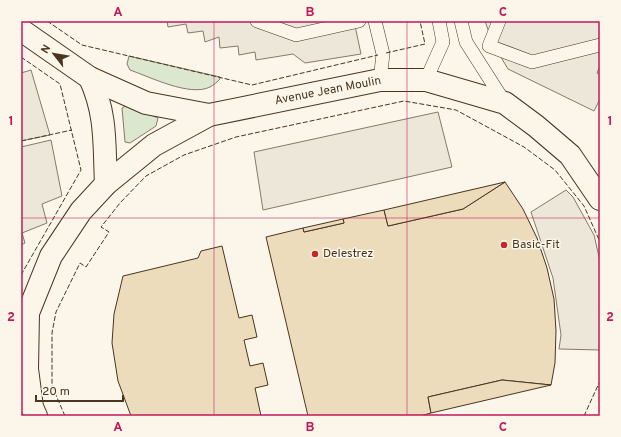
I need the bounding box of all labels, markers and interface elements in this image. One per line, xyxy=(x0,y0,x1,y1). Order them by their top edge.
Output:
text: A xyxy=(113,5,123,21)
text: B xyxy=(306,5,315,21)
text: C xyxy=(499,5,507,21)
north arrow xyxy=(34,34,74,74)
text: N xyxy=(38,42,54,56)
street label: Avenue Jean Moulin xyxy=(273,73,383,109)
text: 1 xyxy=(8,114,14,130)
text: 1 xyxy=(607,114,613,130)
place label: Basic-Fit xyxy=(512,237,560,253)
marker: Basic-Fit xyxy=(499,240,509,250)
place label: Delestrez xyxy=(323,246,373,262)
marker: Delestrez xyxy=(310,249,320,259)
text: 2 xyxy=(7,310,15,326)
text: 2 xyxy=(606,310,614,326)
scale bar xyxy=(36,377,123,403)
text: 20 m xyxy=(42,384,70,400)
text: A xyxy=(113,420,123,436)
text: B xyxy=(306,420,315,436)
text: C xyxy=(499,420,507,436)

